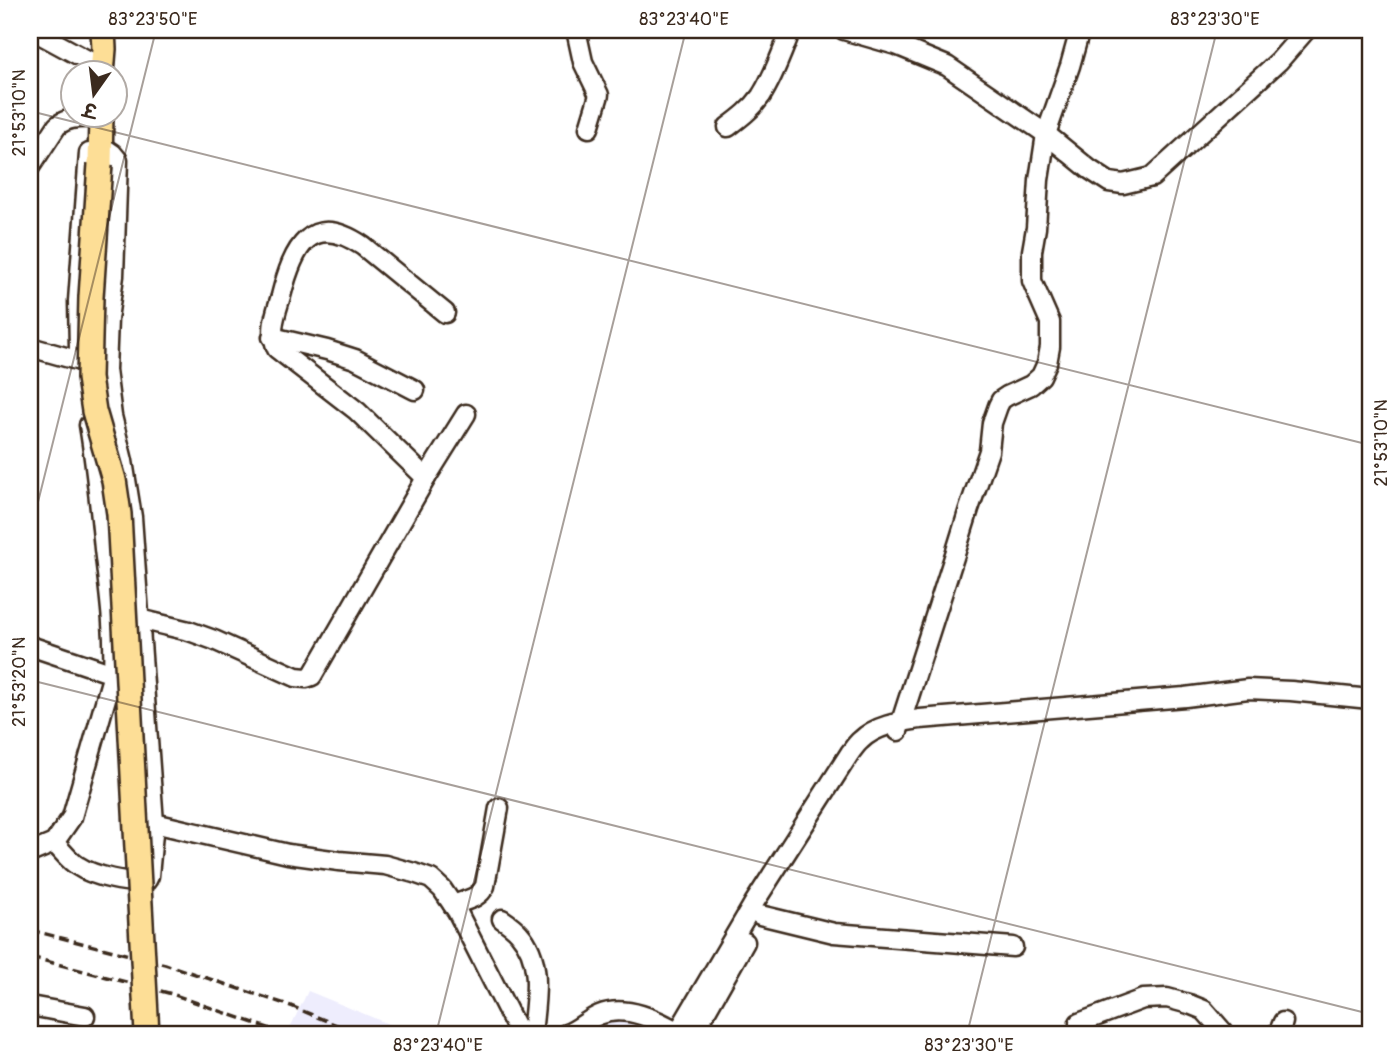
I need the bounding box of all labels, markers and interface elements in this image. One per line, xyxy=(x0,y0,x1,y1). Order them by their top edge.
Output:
text: 83°23'50"E xyxy=(109,8,197,31)
text: 83°23'40"E xyxy=(639,8,729,31)
text: 83°23'30"E xyxy=(1170,8,1260,31)
north arrow xyxy=(60,60,130,130)
text: 21°53'10"N xyxy=(8,69,31,157)
text: उ xyxy=(79,96,101,123)
text: 21°53'10"N xyxy=(1370,399,1393,487)
text: 21°53'20"N xyxy=(8,637,31,727)
text: 83°23'40"E xyxy=(393,1034,483,1057)
text: 83°23'30"E xyxy=(924,1034,1014,1057)

